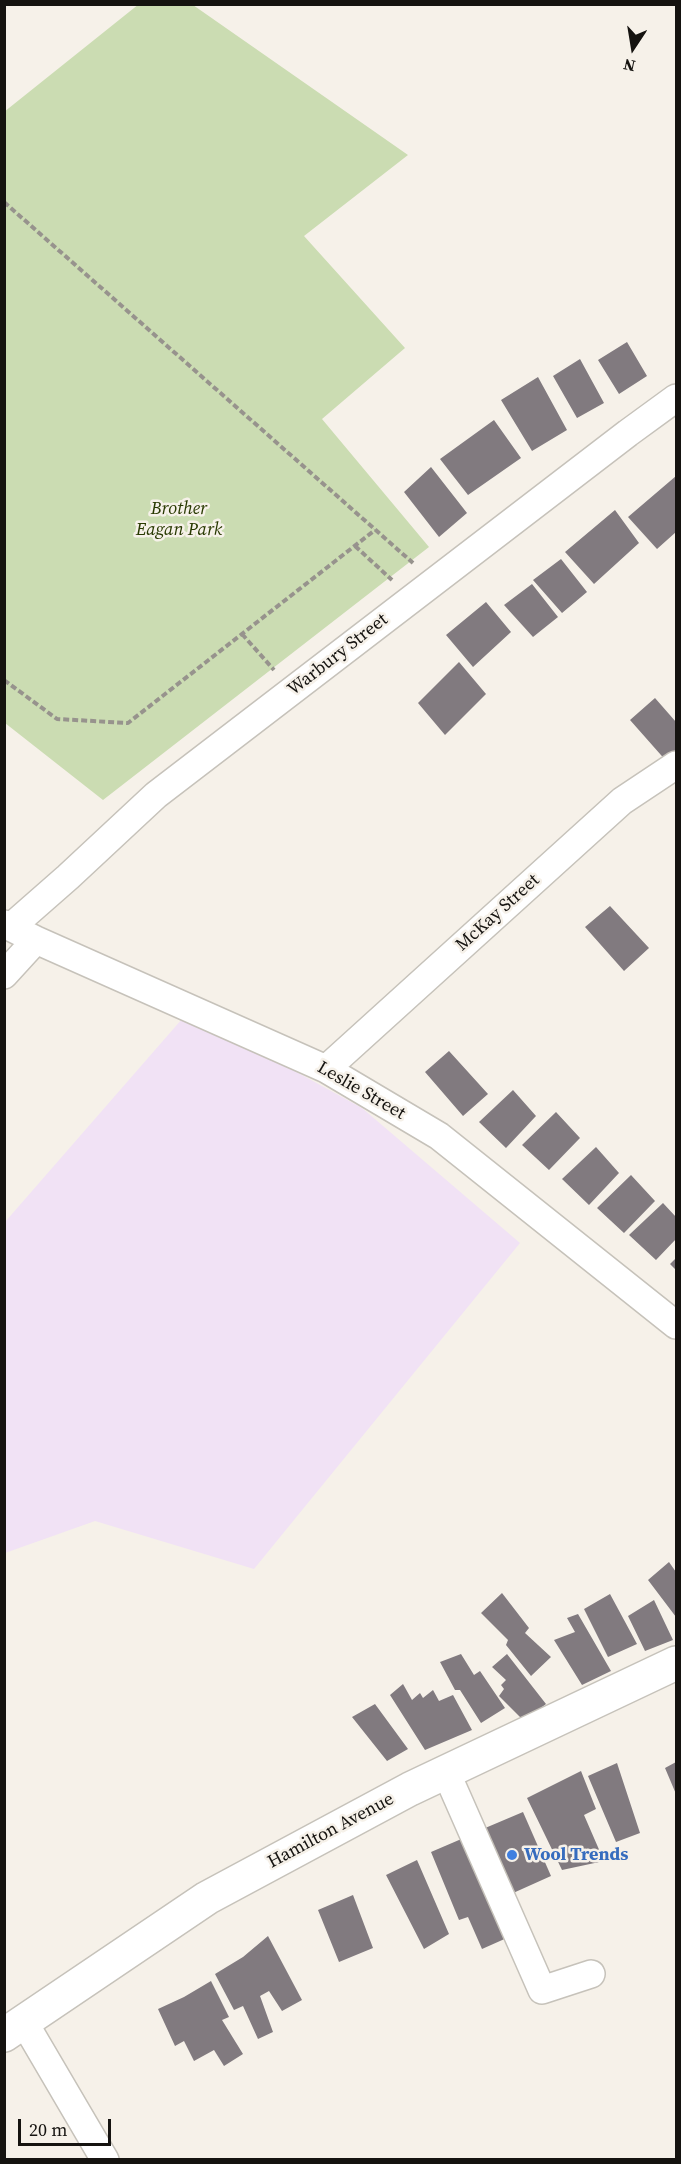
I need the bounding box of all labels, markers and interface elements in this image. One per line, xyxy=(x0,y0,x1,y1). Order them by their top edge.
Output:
north arrow xyxy=(603,18,663,78)
text: N xyxy=(621,54,637,78)
park label: Brother Eagan Park xyxy=(136,498,222,540)
street label: Warbury Street xyxy=(284,609,392,701)
street label: McKay Street xyxy=(452,870,544,956)
street label: Leslie Street xyxy=(313,1057,409,1125)
street label: Hamilton Avenue xyxy=(264,1789,398,1873)
place label: Wool Trends xyxy=(524,1844,628,1866)
marker: Wool Trends xyxy=(505,1848,519,1862)
scale bar xyxy=(21,2107,114,2145)
text: 20 m xyxy=(29,2117,67,2142)

